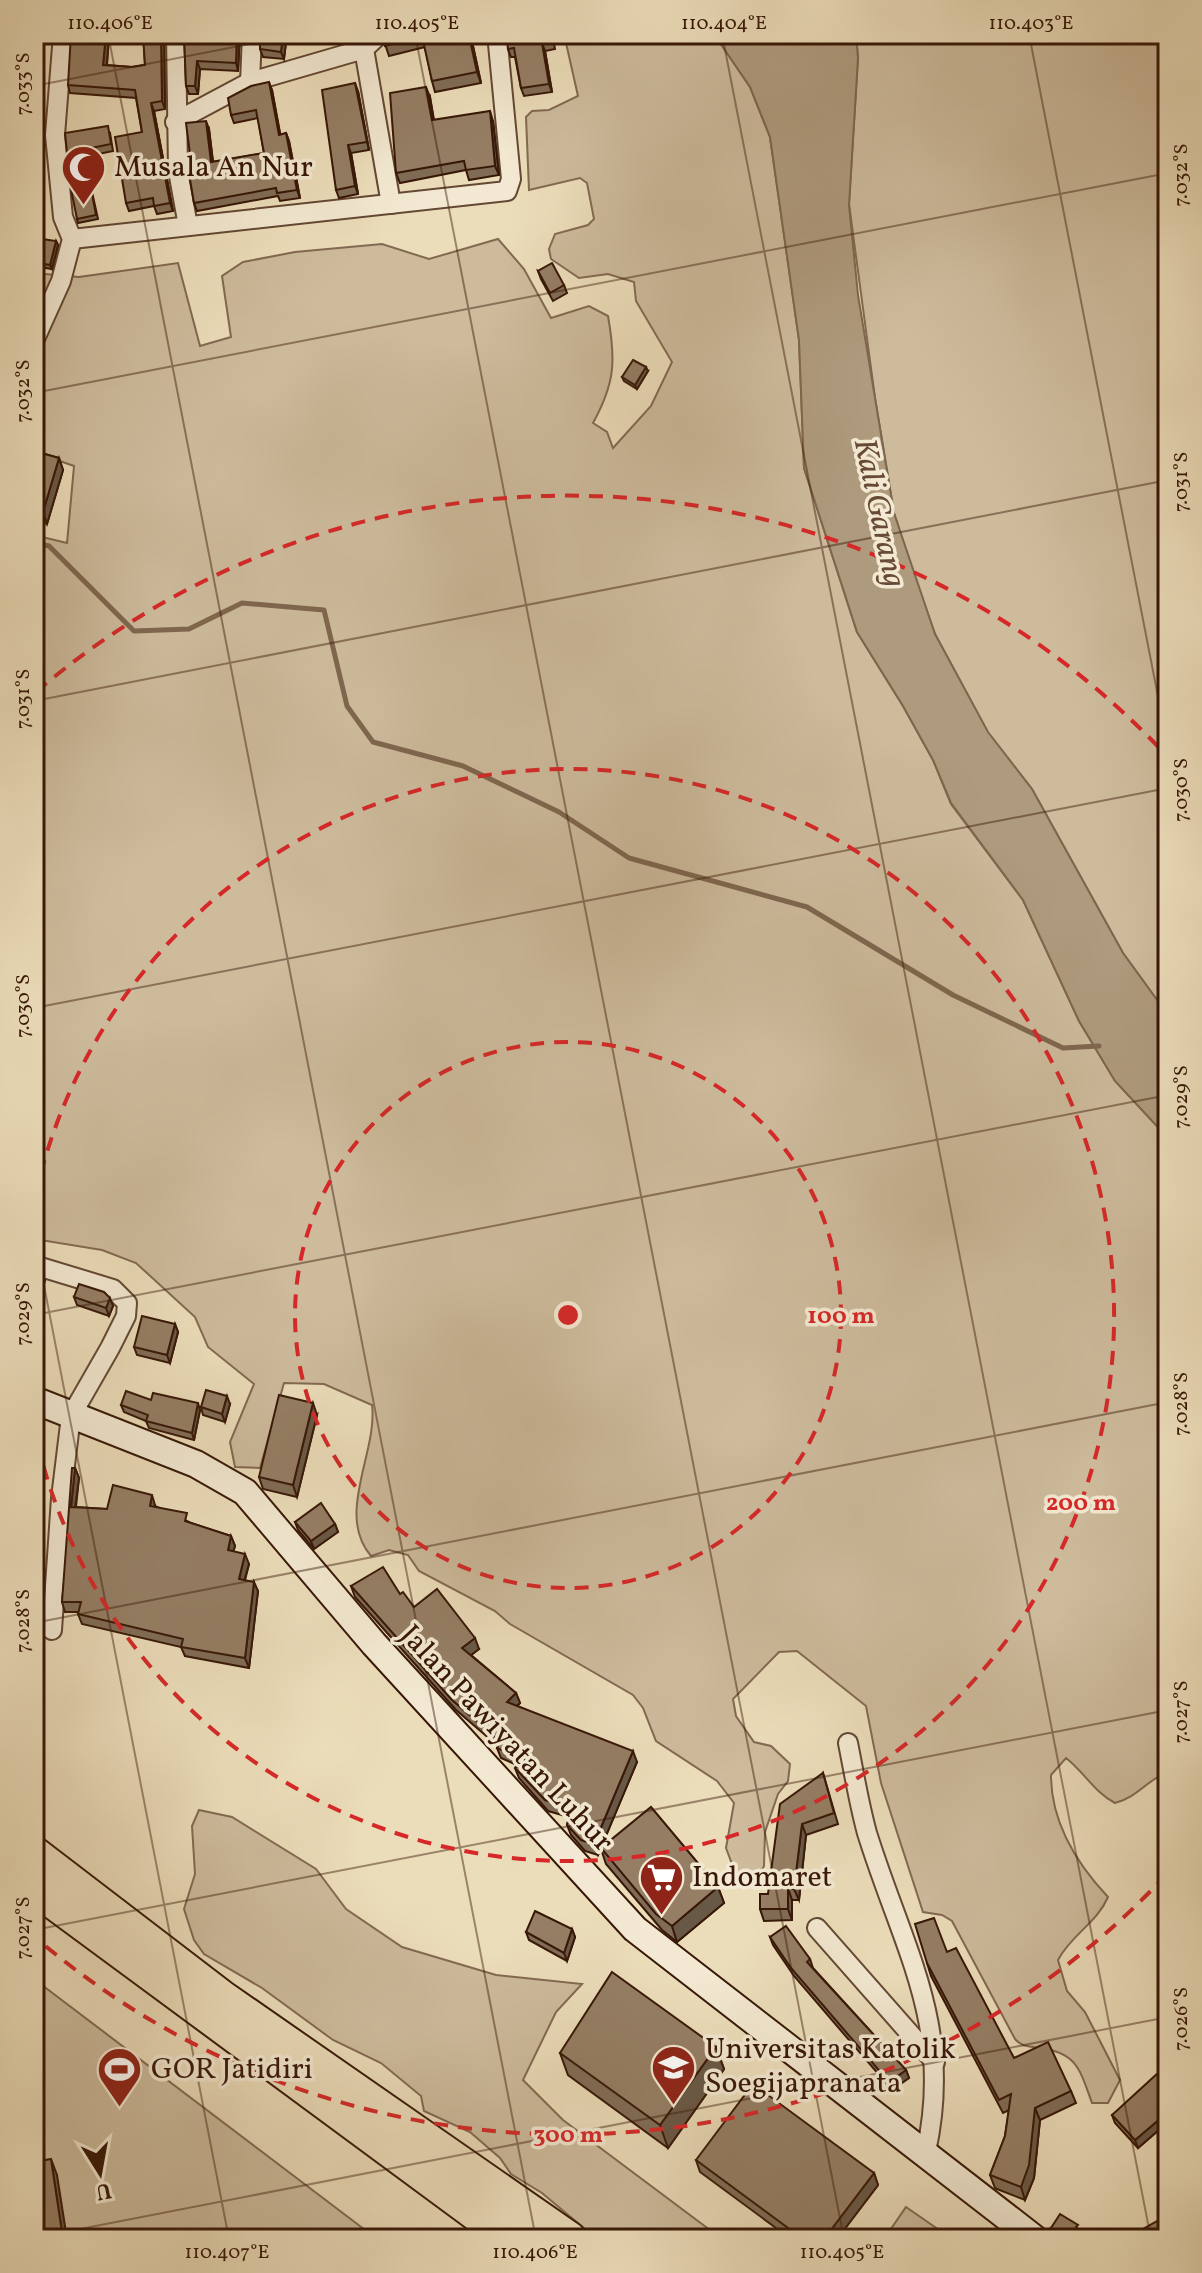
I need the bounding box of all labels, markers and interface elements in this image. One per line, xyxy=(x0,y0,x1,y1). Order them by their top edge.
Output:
text: 110.406°E xyxy=(67,10,153,38)
text: 110.405°E xyxy=(375,10,459,38)
text: 110.404°E xyxy=(681,10,767,38)
text: 110.403°E xyxy=(988,10,1074,38)
text: 7.033°S xyxy=(10,52,38,116)
text: 7.032°S xyxy=(1168,143,1196,207)
mosque icon: Musala An Nur xyxy=(59,144,107,207)
place label: Musala An Nur xyxy=(114,147,313,189)
text: 7.032°S xyxy=(10,359,38,423)
water label: Kali Garang xyxy=(841,435,915,591)
text: 7.031°S xyxy=(1168,452,1196,512)
text: 7.031°S xyxy=(10,669,38,729)
text: 7.030°S xyxy=(1168,758,1196,822)
text: 7.030°S xyxy=(10,974,38,1038)
text: 7.029°S xyxy=(1168,1065,1196,1129)
text: 7.029°S xyxy=(10,1282,38,1346)
text: 100 m xyxy=(807,1300,875,1334)
centre of rings xyxy=(554,1301,582,1329)
text: 7.028°S xyxy=(1168,1372,1196,1436)
text: 200 m xyxy=(1046,1487,1116,1521)
text: 7.028°S xyxy=(10,1589,38,1653)
street label: Jalan Pawiyatan Luhur xyxy=(389,1616,623,1862)
text: 7.027°S xyxy=(1168,1680,1196,1744)
supermarket icon: Indomaret xyxy=(637,1854,685,1917)
place label: Indomaret xyxy=(692,1857,832,1899)
text: 7.027°S xyxy=(10,1896,38,1960)
text: 7.026°S xyxy=(1168,1987,1196,2051)
place label: Universitas Katolik Soegijapranata xyxy=(705,2029,956,2105)
school or university icon: Universitas Katolik Soegijapranata xyxy=(650,2043,698,2106)
sports icon: GOR Jatidiri xyxy=(96,2046,144,2109)
place label: GOR Jatidiri xyxy=(151,2049,313,2091)
text: 300 m xyxy=(533,2119,603,2153)
north arrow xyxy=(60,2133,140,2213)
text: U xyxy=(93,2174,114,2207)
text: 110.407°E xyxy=(184,2239,270,2267)
text: 110.406°E xyxy=(492,2239,578,2267)
text: 110.405°E xyxy=(800,2239,884,2267)

